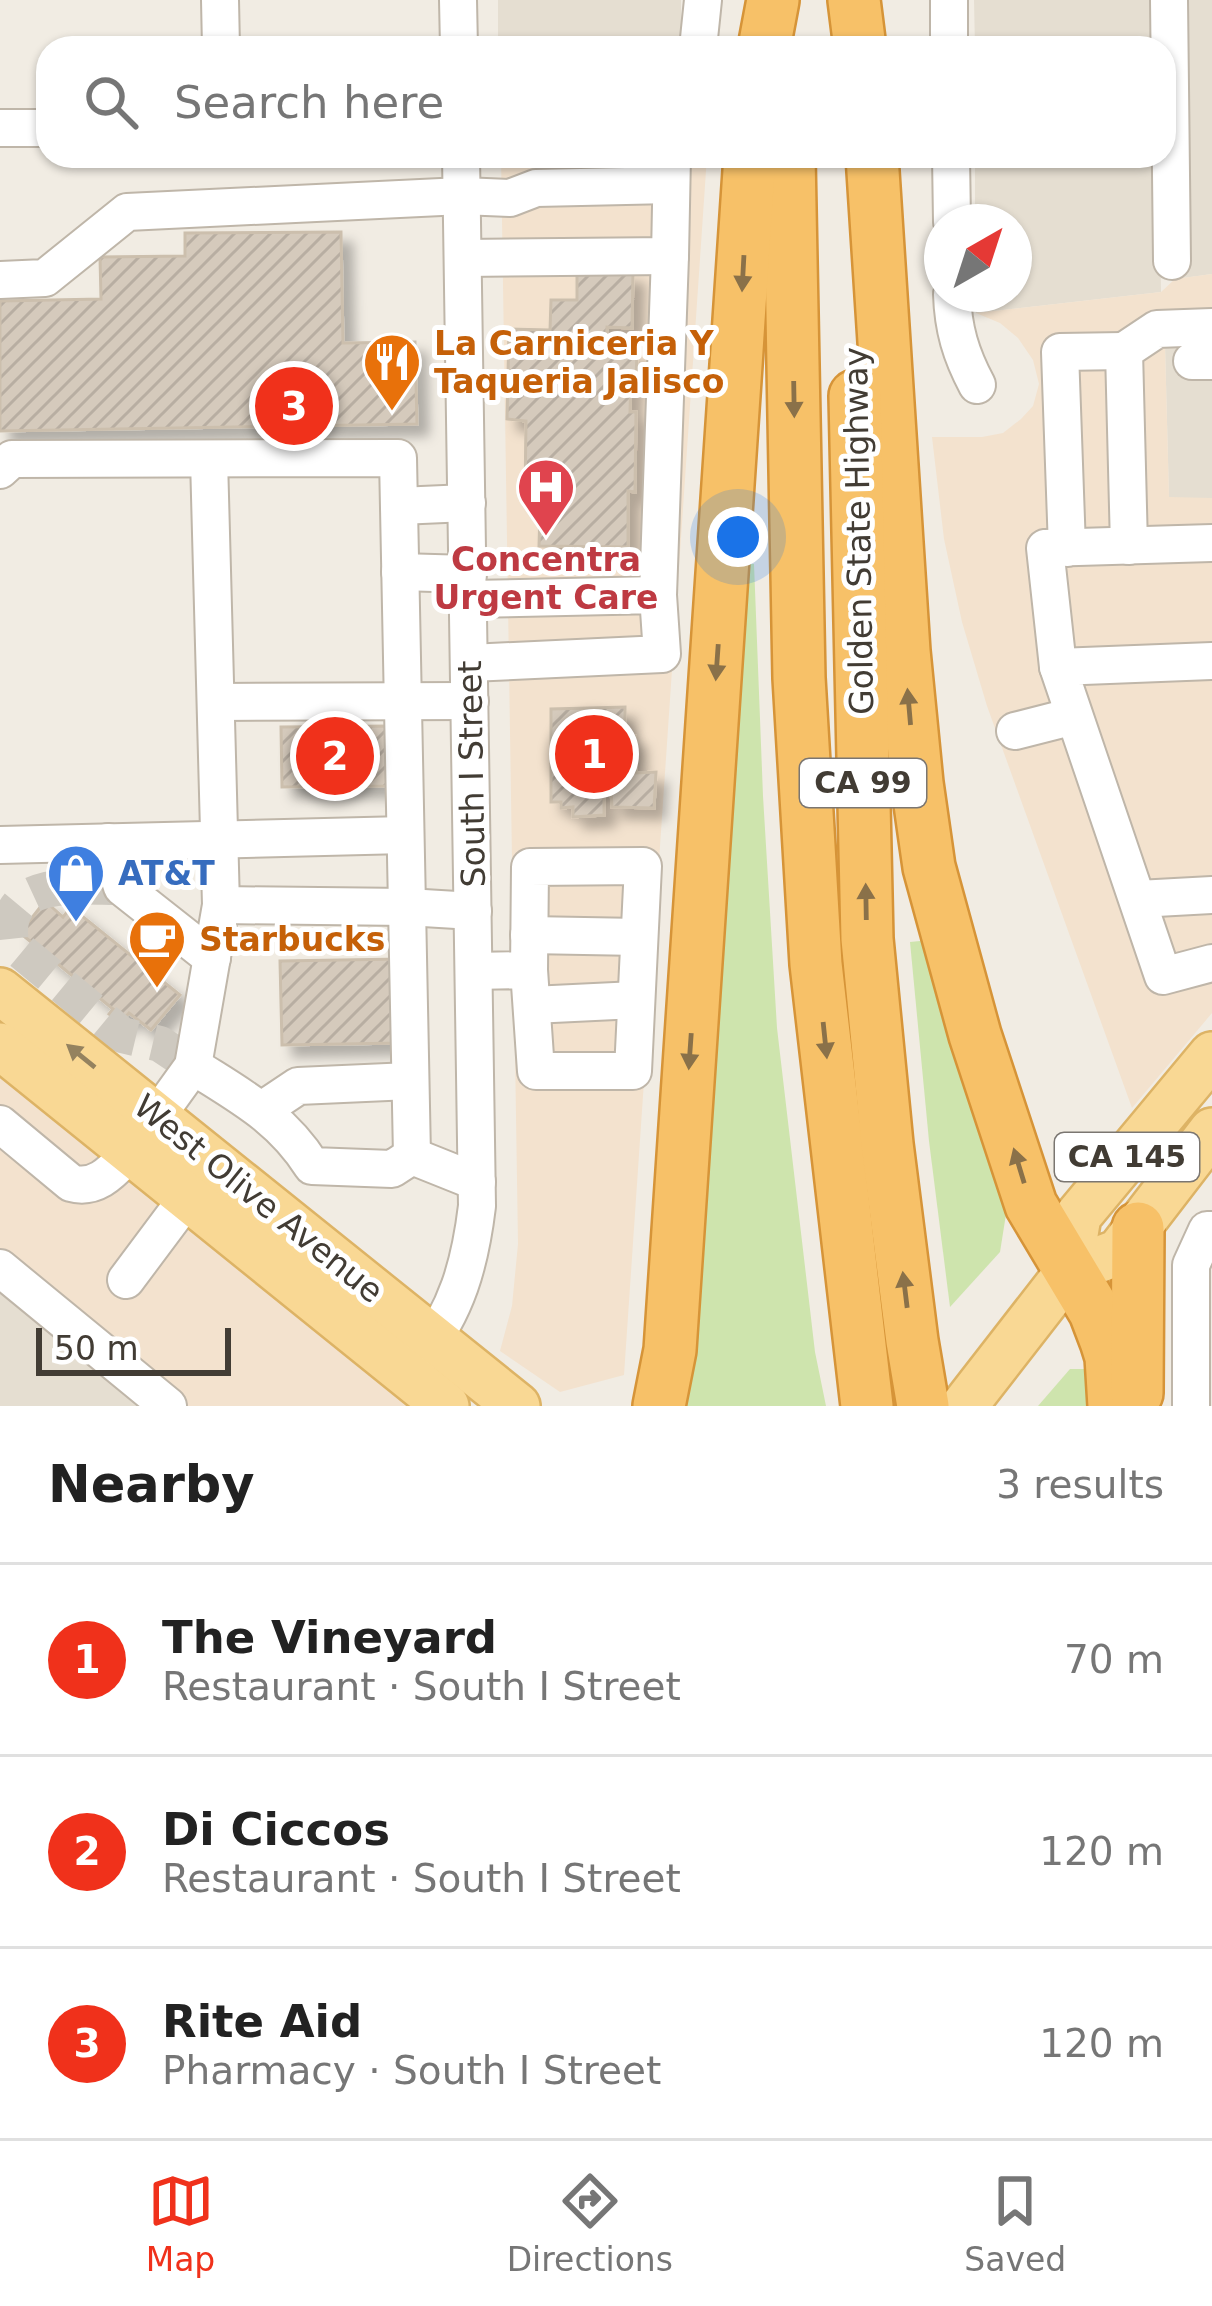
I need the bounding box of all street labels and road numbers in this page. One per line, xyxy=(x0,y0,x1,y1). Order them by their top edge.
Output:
street label: Golden State Highway xyxy=(836,347,881,715)
street label: South I Street xyxy=(450,660,493,888)
road number: CA 99 xyxy=(800,759,926,807)
street label: West Olive Avenue xyxy=(126,1086,391,1311)
road number: CA 145 xyxy=(1055,1133,1199,1181)

